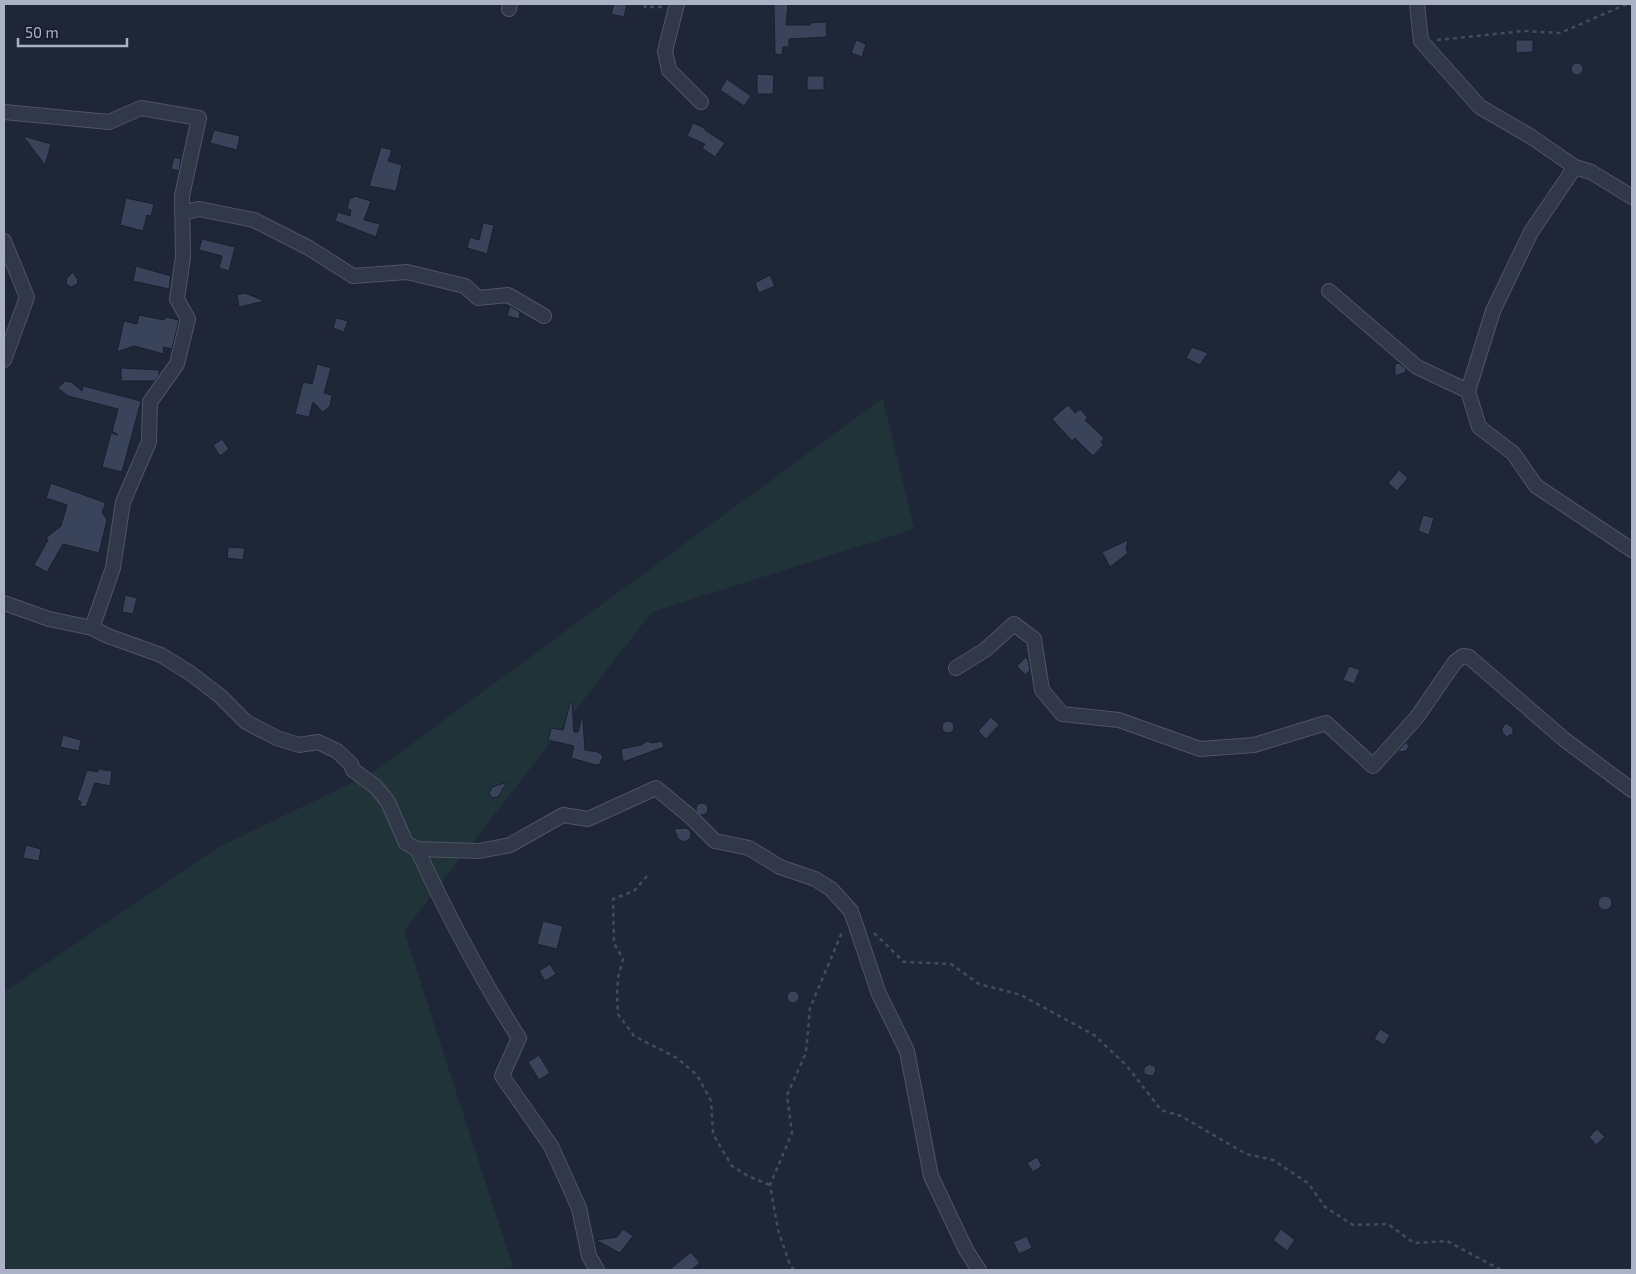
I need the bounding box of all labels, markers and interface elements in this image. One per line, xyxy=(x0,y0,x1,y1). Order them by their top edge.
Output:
scale bar xyxy=(18,15,126,47)
text: 50 m xyxy=(25,23,59,41)

